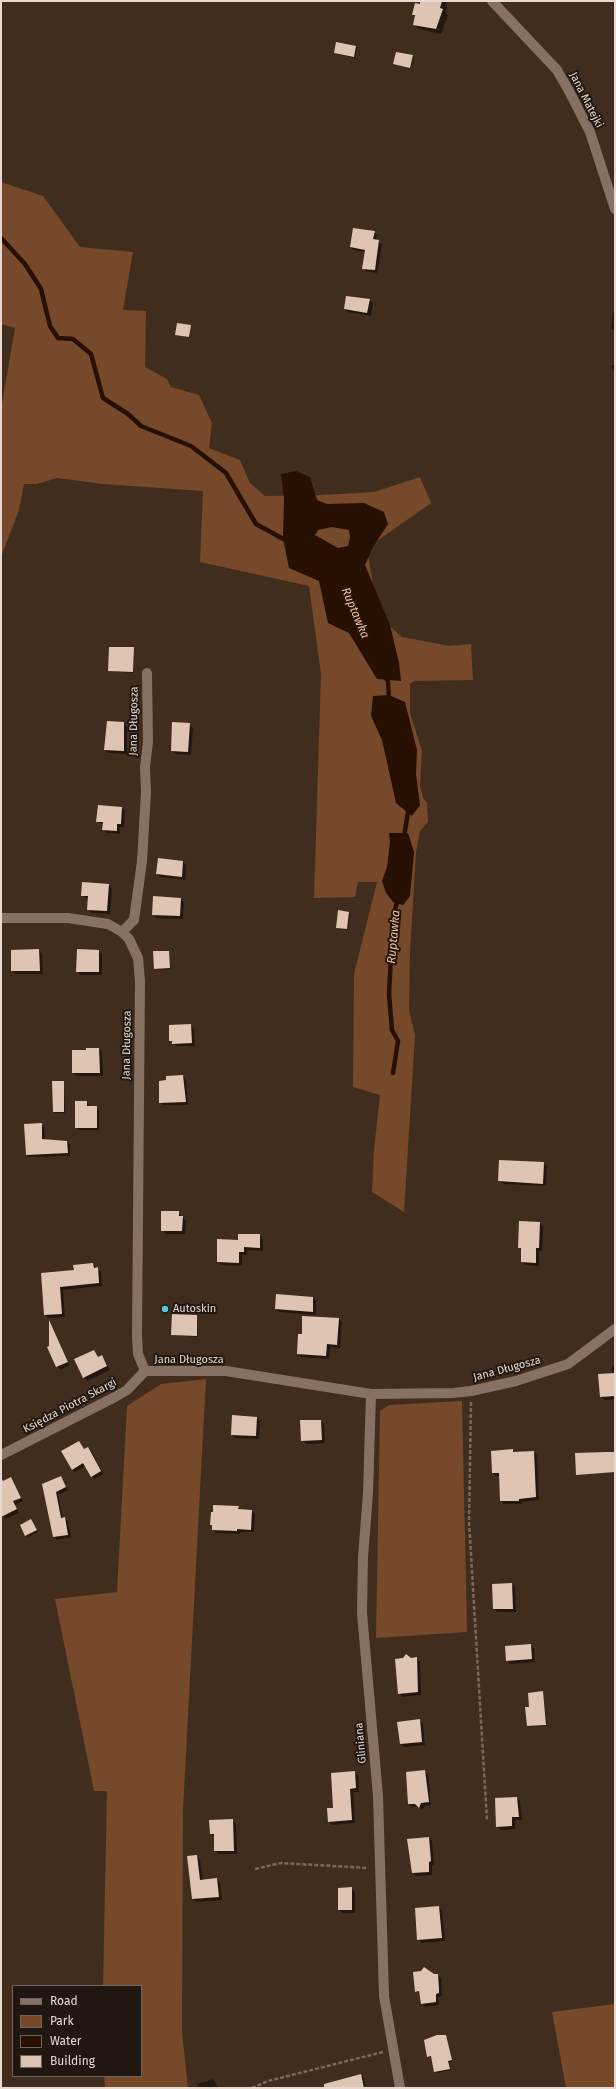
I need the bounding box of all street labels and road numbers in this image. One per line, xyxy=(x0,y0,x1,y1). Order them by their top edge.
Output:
street label: Jana Matejki xyxy=(566,70,606,130)
street label: Jana Długosza xyxy=(127,686,141,756)
street label: Jana Długosza xyxy=(120,1010,134,1080)
street label: Jana Długosza xyxy=(154,1353,224,1367)
street label: Jana Długosza xyxy=(472,1354,542,1384)
street label: Księdza Piotra Skargi xyxy=(21,1376,119,1436)
street label: Gliniana xyxy=(353,1722,369,1764)

